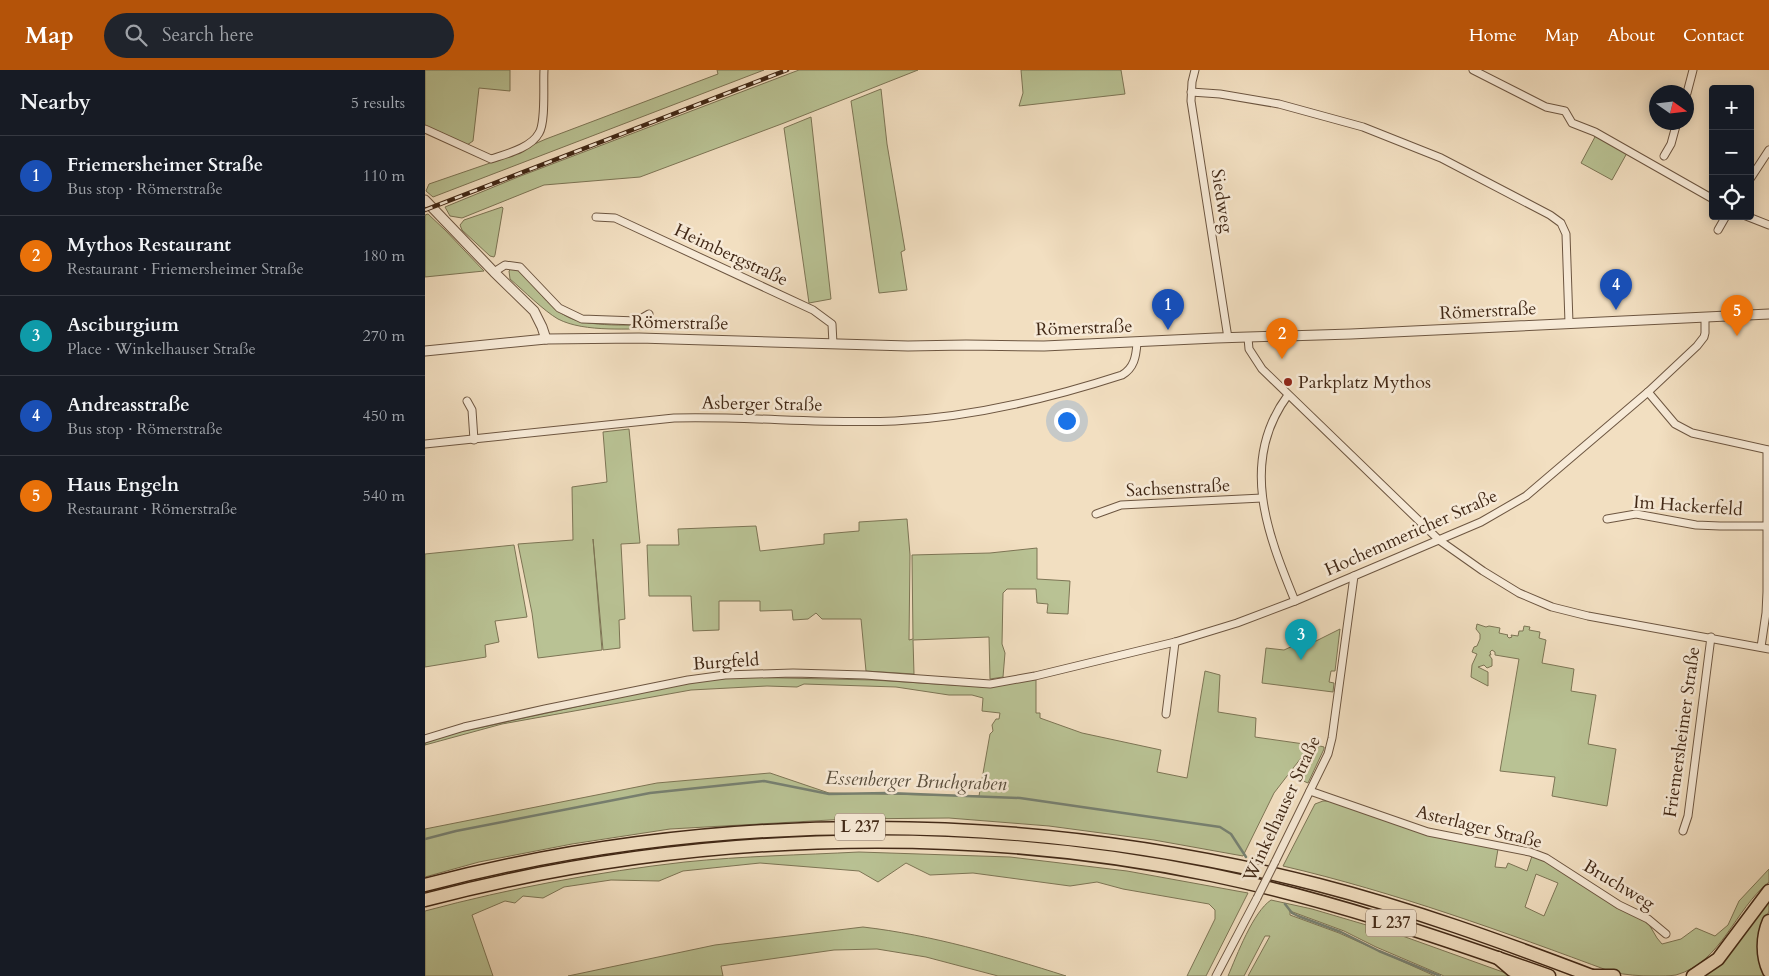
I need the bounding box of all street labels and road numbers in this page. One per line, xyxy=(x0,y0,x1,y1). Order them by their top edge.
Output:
street label: Siedweg xyxy=(1205,167,1240,236)
street label: Heimbergstraße xyxy=(670,218,792,292)
street label: Römerstraße xyxy=(1439,296,1537,326)
street label: Römerstraße xyxy=(631,310,729,336)
street label: Römerstraße xyxy=(1035,314,1133,342)
street label: Asberger Straße xyxy=(701,390,823,418)
street label: Sachsenstraße xyxy=(1125,473,1231,503)
street label: Hochemmericher Straße xyxy=(1321,484,1501,582)
street label: Im Hackerfeld xyxy=(1633,490,1744,522)
street label: Friemersheimer Straße xyxy=(1658,645,1706,819)
street label: Burgfeld xyxy=(692,647,760,677)
street label: Winkelhauser Straße xyxy=(1237,732,1327,887)
street label: Asterlager Straße xyxy=(1413,799,1545,855)
road number: L 237 xyxy=(835,814,885,840)
street label: Bruchweg xyxy=(1579,854,1660,917)
road number: L 237 xyxy=(1366,910,1416,936)

